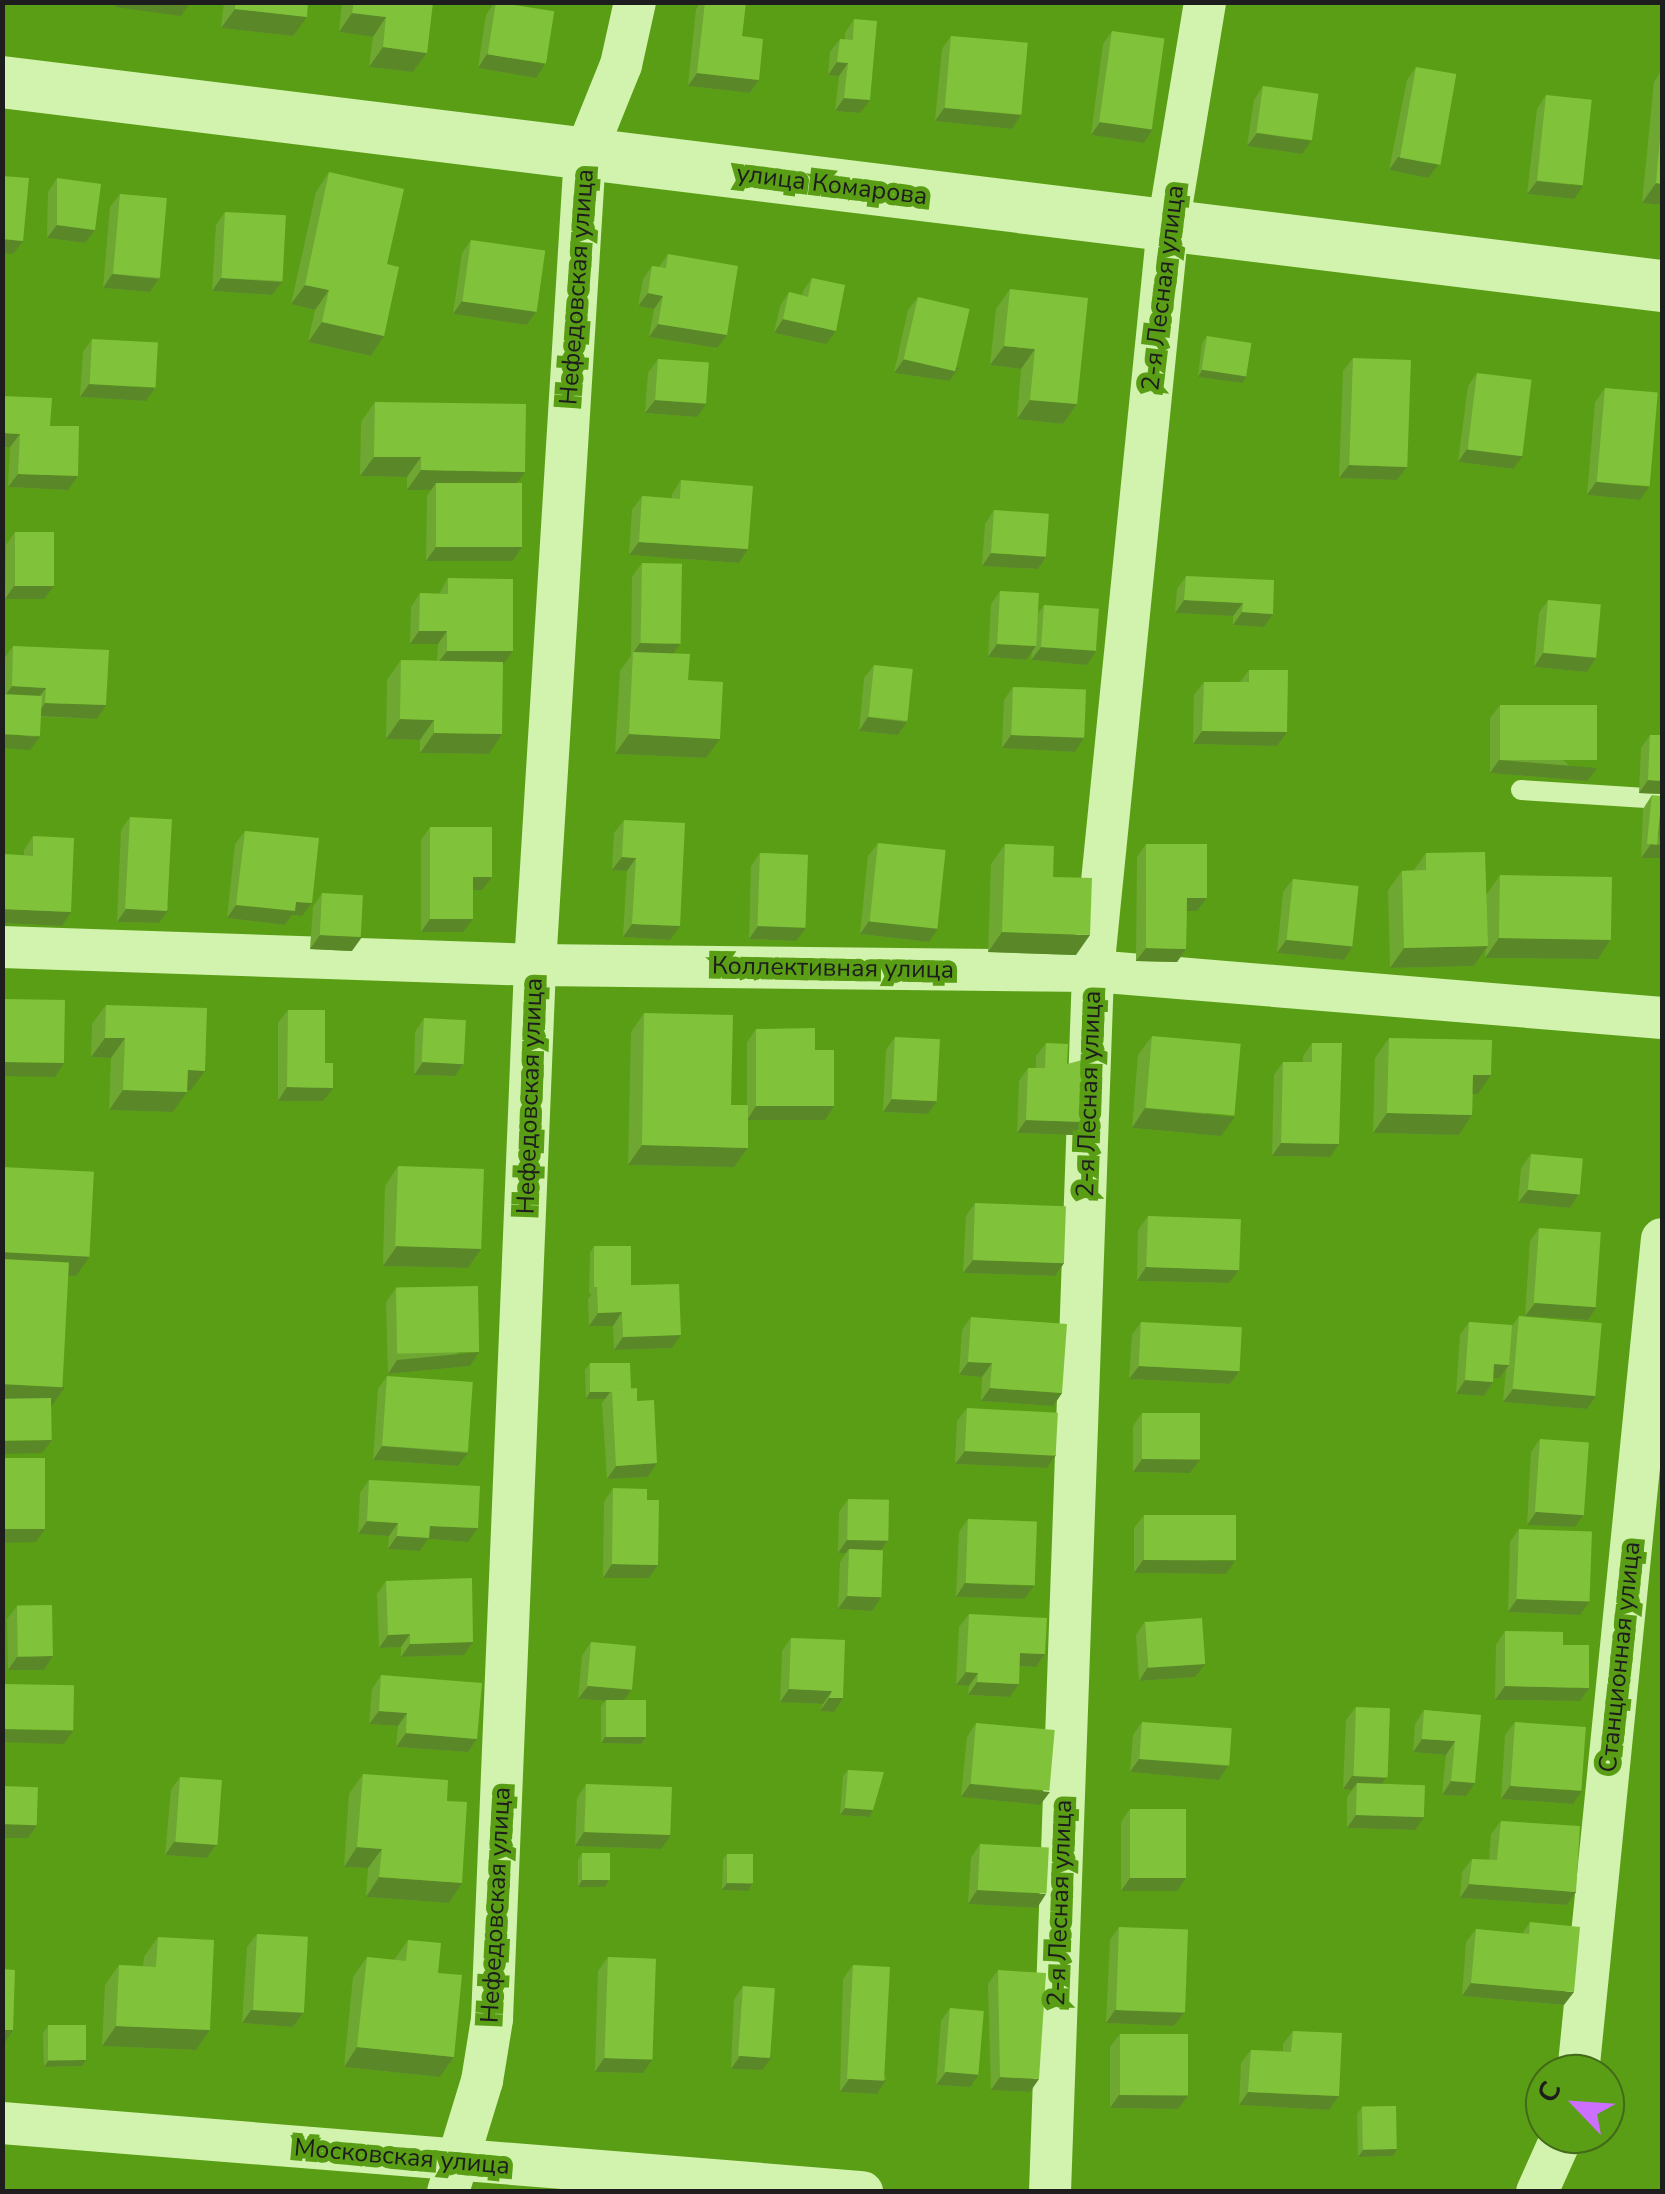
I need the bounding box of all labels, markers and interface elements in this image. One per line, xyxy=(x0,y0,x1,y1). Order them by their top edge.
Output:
street label: улица Комарова xyxy=(735,158,929,212)
street label: Нефедовская улица xyxy=(554,168,600,406)
street label: 2-я Лесная улица xyxy=(1135,183,1191,393)
street label: Коллективная улица xyxy=(712,951,954,985)
street label: Нефедовская улица xyxy=(511,977,549,1215)
street label: 2-я Лесная улица xyxy=(1070,990,1108,1198)
street label: Станционная улица xyxy=(1593,1540,1647,1774)
street label: Нефедовская улица xyxy=(475,1786,517,2024)
street label: 2-я Лесная улица xyxy=(1041,1799,1079,2007)
north arrow xyxy=(1525,2054,1625,2154)
text: С xyxy=(1528,2076,1571,2109)
street label: Московская улица xyxy=(293,2133,511,2181)

